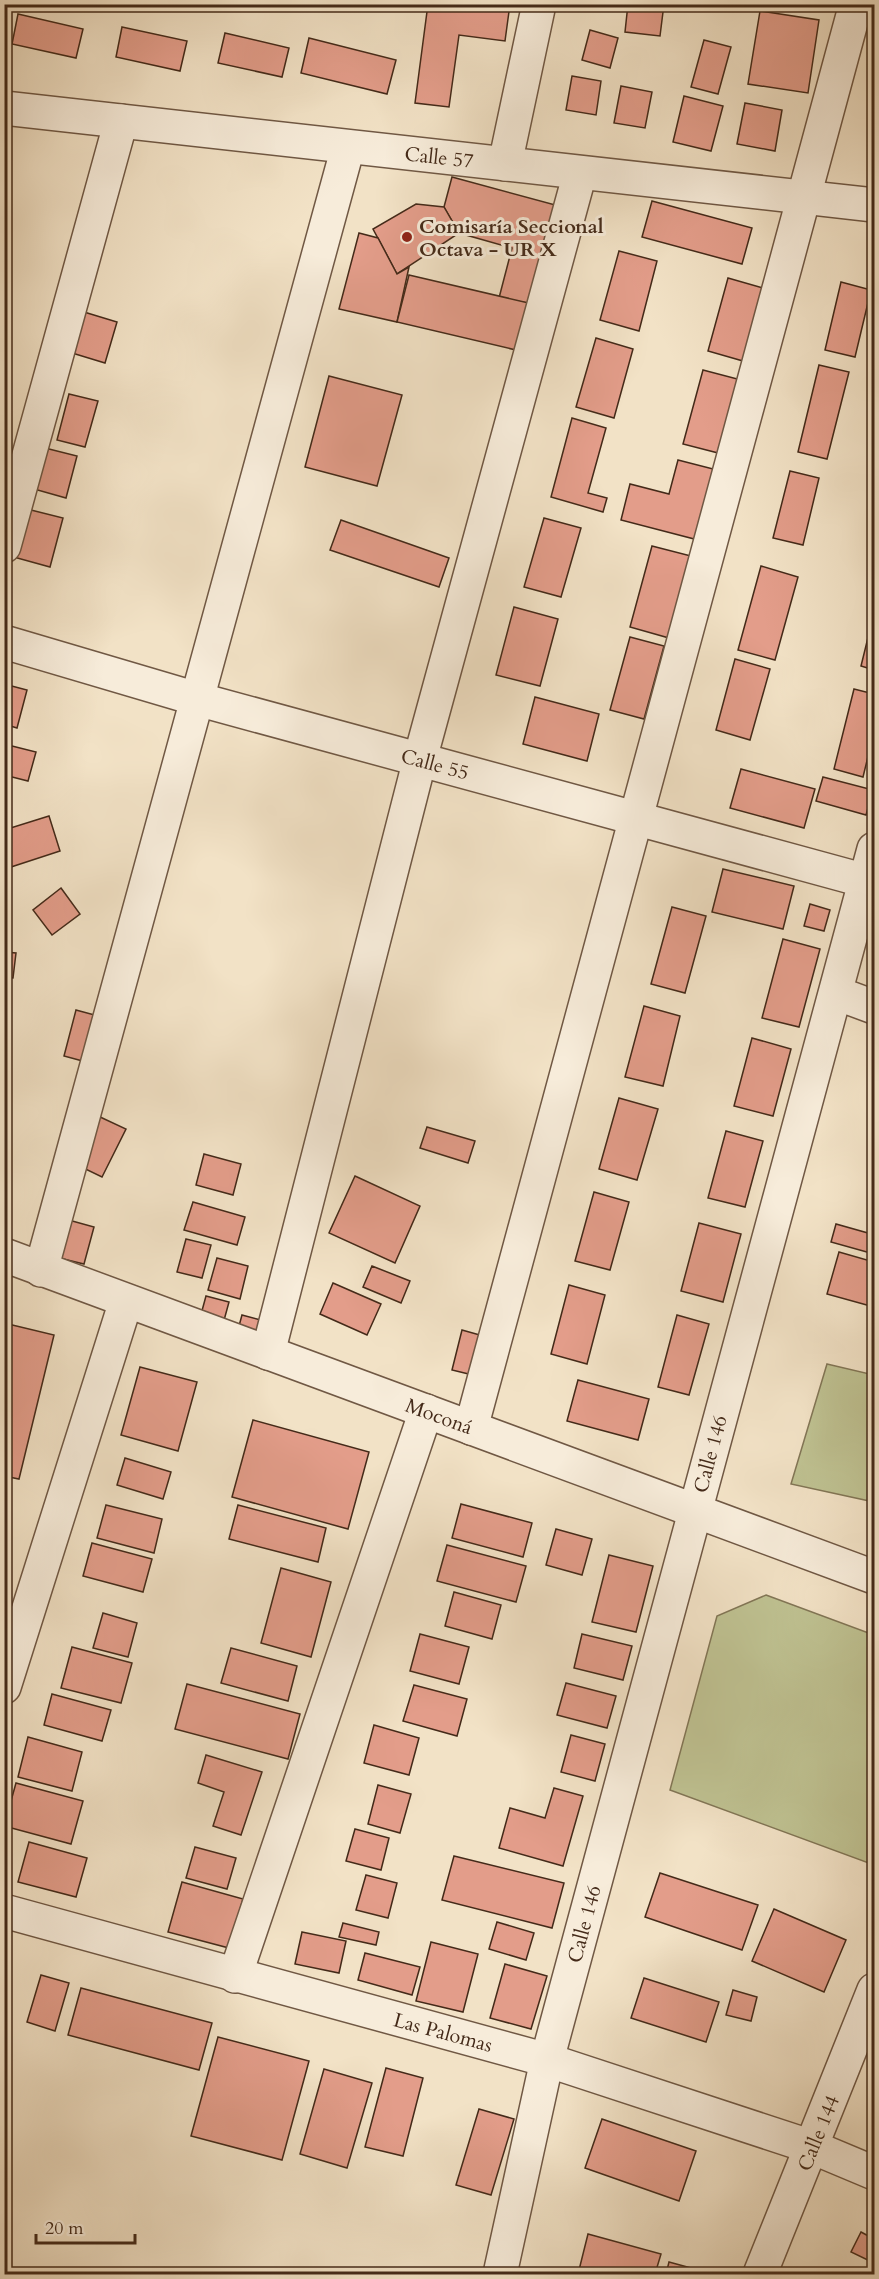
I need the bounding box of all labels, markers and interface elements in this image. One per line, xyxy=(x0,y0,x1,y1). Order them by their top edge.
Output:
street label: Calle 57 xyxy=(403,140,475,175)
place label: Comisaría Seccional Octava - UR X xyxy=(419,213,604,263)
marker: Comisaría Seccional Octava - UR X xyxy=(400,230,414,244)
street label: Calle 55 xyxy=(398,743,472,786)
street label: Moconá xyxy=(402,1392,476,1441)
street label: Calle 146 xyxy=(687,1412,734,1496)
street label: Calle 146 xyxy=(561,1882,608,1966)
street label: Las Palomas xyxy=(390,2006,495,2059)
street label: Calle 144 xyxy=(791,2091,846,2175)
scale bar xyxy=(36,2207,135,2245)
text: 20 m xyxy=(45,2216,84,2241)

